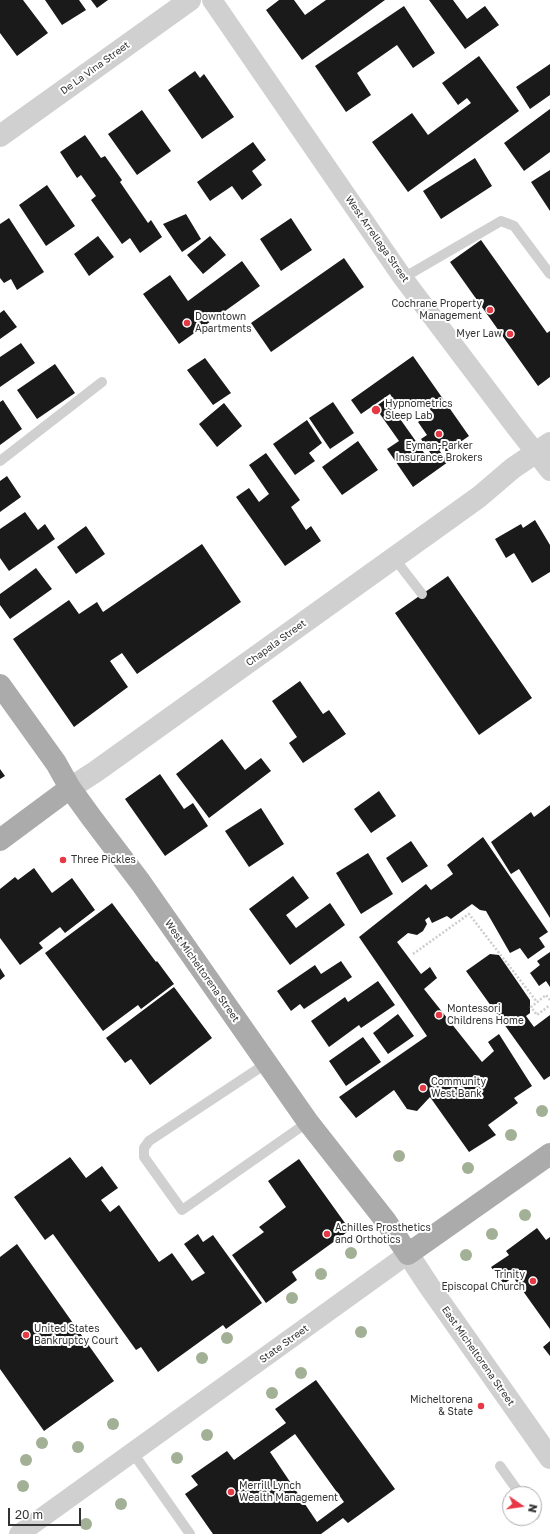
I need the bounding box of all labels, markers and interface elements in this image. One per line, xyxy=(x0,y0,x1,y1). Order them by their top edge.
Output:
street label: De La Vina Street xyxy=(58,39,132,97)
street label: West Arrellaga Street xyxy=(343,193,411,285)
place label: Cochrane Property Management xyxy=(392,298,482,322)
marker: Cochrane Property Management xyxy=(485,305,495,315)
place label: Downtown Apartments xyxy=(195,311,252,334)
marker: Downtown Apartments xyxy=(182,318,192,328)
place label: Myer Law xyxy=(456,328,502,340)
marker: Myer Law xyxy=(505,329,515,339)
place label: Hypnometrics Sleep Lab xyxy=(385,398,452,422)
marker: Hypnometrics Sleep Lab xyxy=(370,404,382,416)
marker: Eyman-Parker Insurance Brokers xyxy=(434,429,444,439)
place label: Eyman-Parker Insurance Brokers xyxy=(396,440,482,464)
street label: Chapala Street xyxy=(244,617,308,669)
place label: Three Pickles xyxy=(71,854,136,866)
marker: Three Pickles xyxy=(58,855,68,865)
street label: West Micheltorena Street xyxy=(162,918,242,1024)
place label: Montessori Childrens Home xyxy=(447,1003,524,1026)
marker: Montessori Childrens Home xyxy=(434,1010,444,1020)
place label: Community West Bank xyxy=(431,1076,486,1100)
marker: Community West Bank xyxy=(418,1083,428,1093)
place label: Achilles Prosthetics and Orthotics xyxy=(335,1222,431,1246)
marker: Achilles Prosthetics and Orthotics xyxy=(322,1229,332,1239)
place label: Trinity Episcopal Church xyxy=(441,1269,525,1292)
marker: Trinity Episcopal Church xyxy=(528,1276,538,1286)
street label: East Micheltorena Street xyxy=(439,1304,517,1408)
street label: State Street xyxy=(257,1322,311,1366)
place label: United States Bankruptcy Court xyxy=(34,1323,119,1346)
marker: United States Bankruptcy Court xyxy=(21,1330,31,1340)
place label: Micheltorena & State xyxy=(410,1394,473,1418)
marker: Micheltorena & State xyxy=(476,1401,486,1411)
place label: Merrill Lynch Wealth Management xyxy=(239,1480,338,1504)
north arrow xyxy=(502,1486,542,1526)
marker: Merrill Lynch Wealth Management xyxy=(226,1487,236,1497)
scale bar xyxy=(10,1500,83,1526)
text: N xyxy=(526,1503,540,1514)
text: 20 m xyxy=(15,1507,43,1522)

